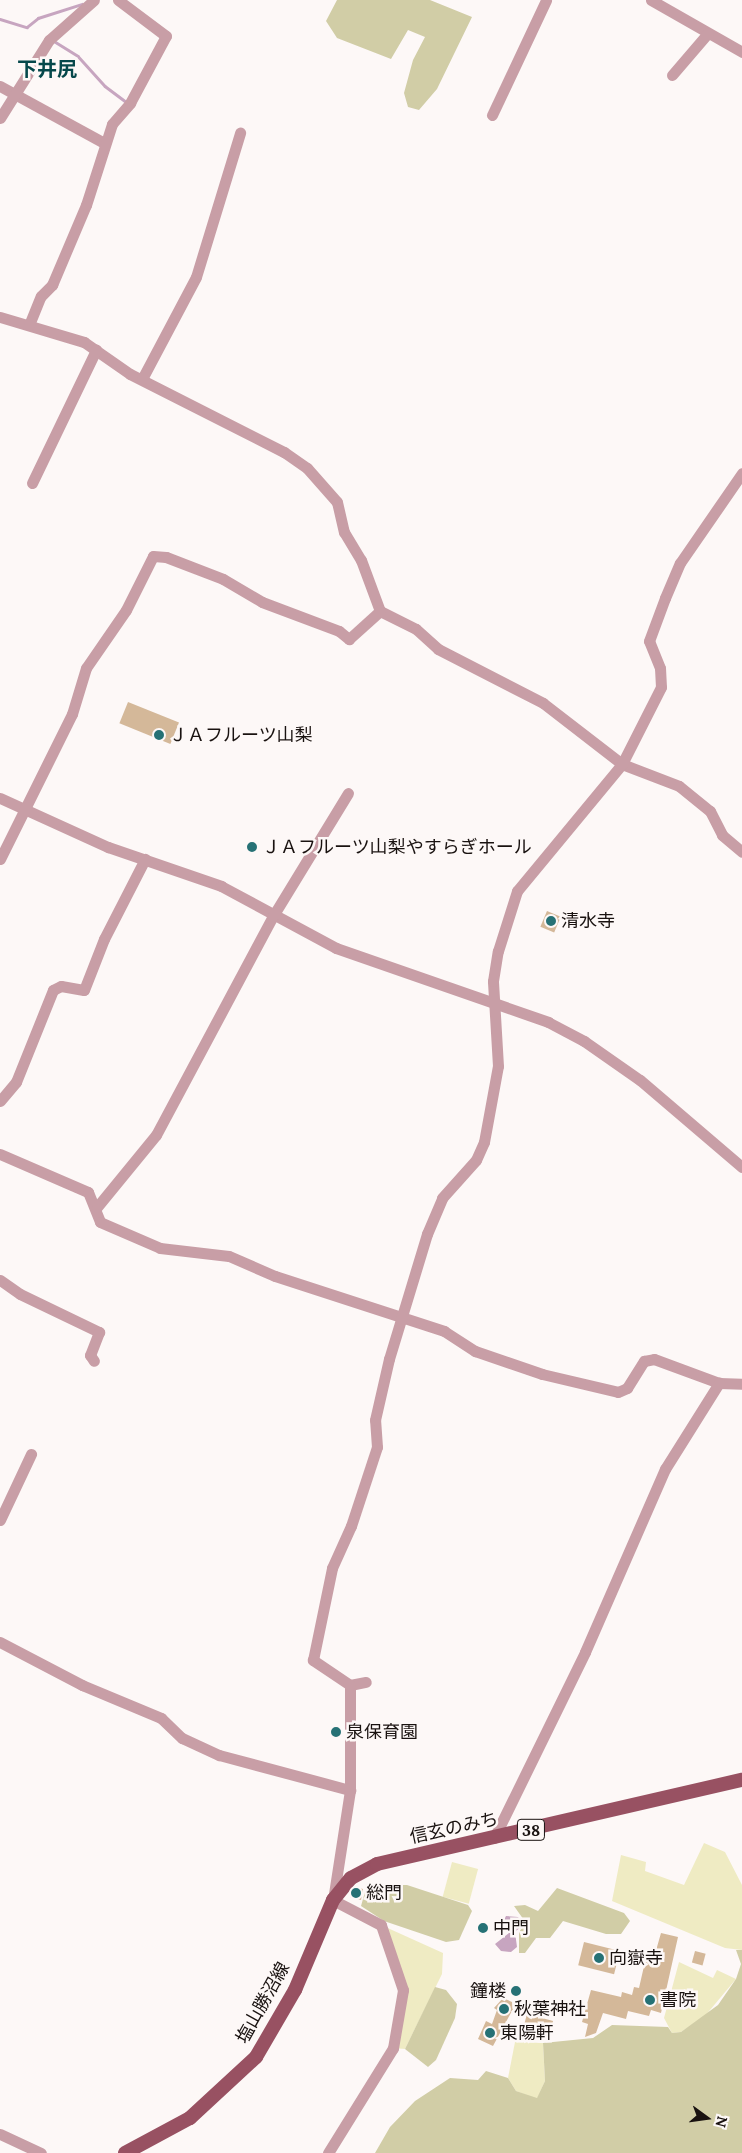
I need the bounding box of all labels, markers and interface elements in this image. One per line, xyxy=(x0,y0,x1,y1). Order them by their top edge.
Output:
district label: 下井尻 xyxy=(17,56,77,80)
place label: ＪＡフルーツ山梨 xyxy=(169,724,313,746)
marker: ＪＡフルーツ山梨 xyxy=(153,729,165,741)
place label: ＪＡフルーツ山梨やすらぎホール xyxy=(262,836,532,858)
marker: ＪＡフルーツ山梨やすらぎホール xyxy=(246,841,258,853)
place label: 清水寺 xyxy=(561,910,615,932)
marker: 清水寺 xyxy=(545,915,557,927)
place label: 泉保育園 xyxy=(346,1721,418,1743)
marker: 泉保育園 xyxy=(330,1726,342,1738)
street label: 信玄のみち xyxy=(408,1808,500,1848)
road number: 38 xyxy=(516,1816,546,1844)
place label: 総門 xyxy=(366,1882,402,1904)
marker: 総門 xyxy=(350,1887,362,1899)
place label: 中門 xyxy=(493,1917,529,1939)
marker: 中門 xyxy=(477,1922,489,1934)
place label: 向嶽寺 xyxy=(609,1947,663,1969)
marker: 向嶽寺 xyxy=(593,1952,605,1964)
street label: 塩山勝沼線 xyxy=(232,1958,294,2048)
place label: 鐘楼 xyxy=(470,1980,506,2002)
marker: 鐘楼 xyxy=(510,1985,522,1997)
place label: 書院 xyxy=(660,1989,696,2011)
marker: 書院 xyxy=(644,1994,656,2006)
place label: 秋葉神社 xyxy=(514,1998,586,2020)
marker: 秋葉神社 xyxy=(498,2003,510,2015)
place label: 東陽軒 xyxy=(500,2022,554,2044)
marker: 東陽軒 xyxy=(484,2027,496,2039)
north arrow xyxy=(682,2093,732,2143)
text: N xyxy=(712,2114,732,2129)

